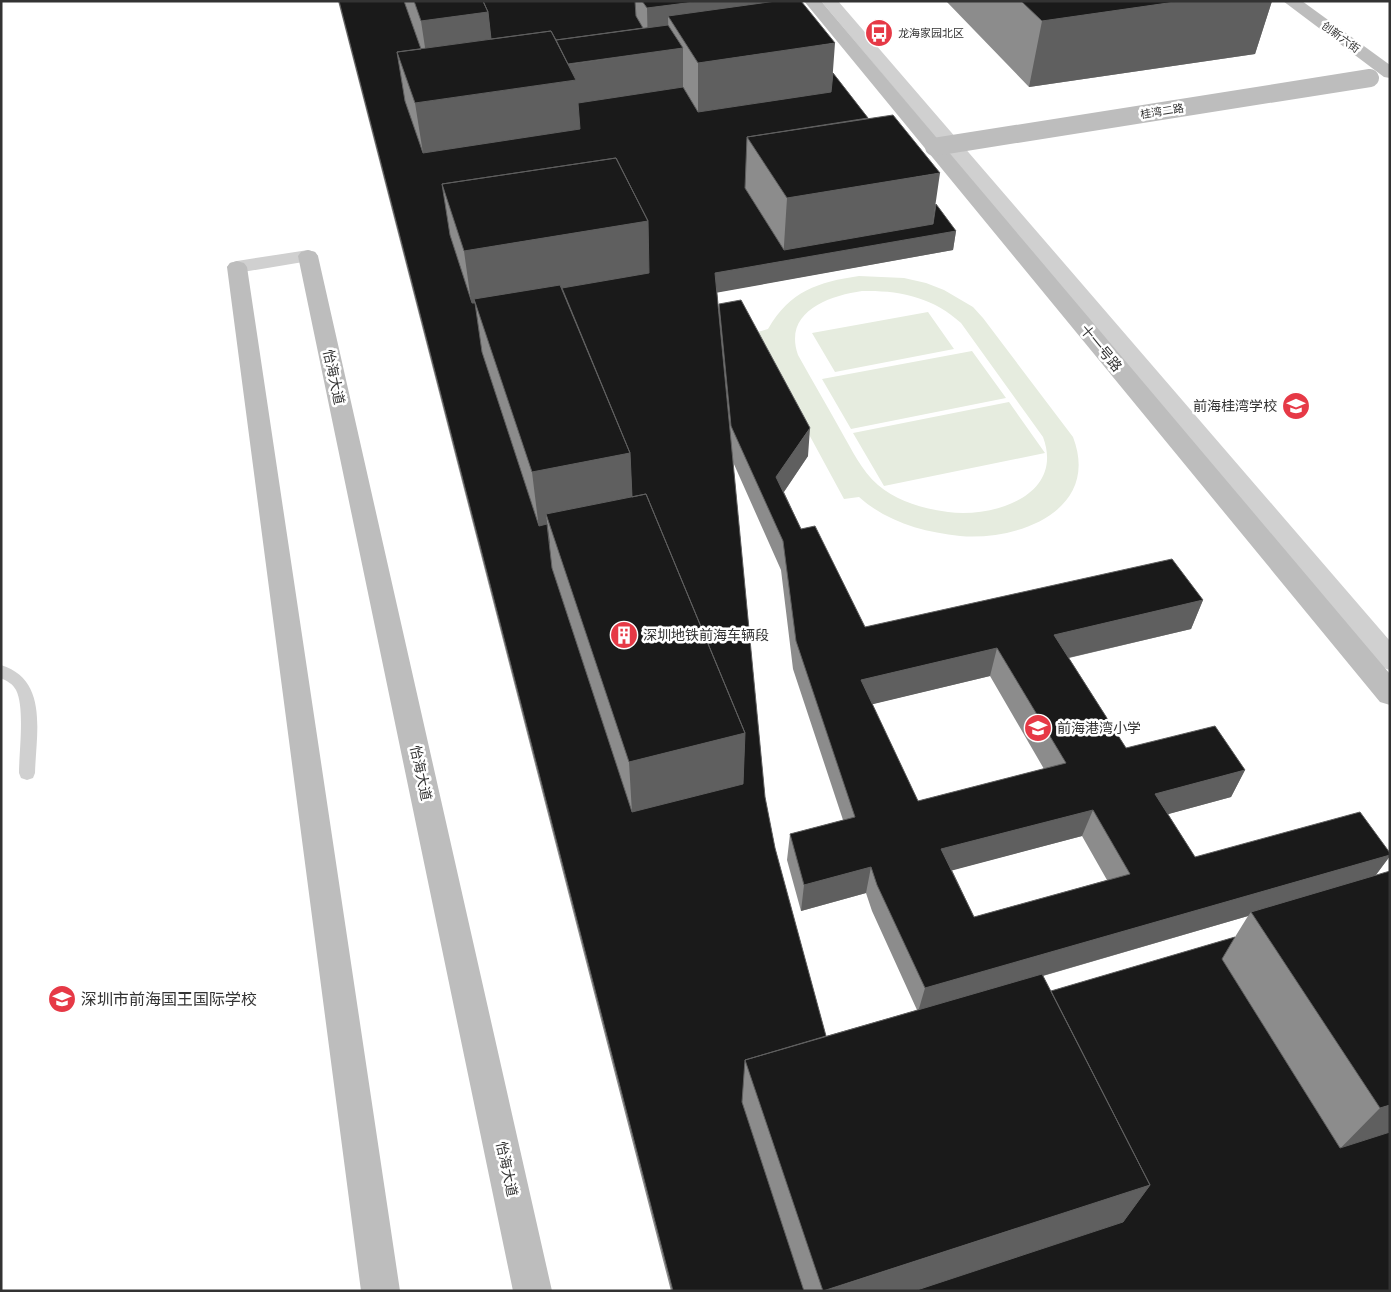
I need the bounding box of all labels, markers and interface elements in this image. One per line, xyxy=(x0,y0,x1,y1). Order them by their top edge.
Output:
bus stop icon: 龙海家园北区 xyxy=(864,18,894,48)
street label: 创新六街 xyxy=(1320,19,1362,55)
place label: 龙海家园北区 xyxy=(898,27,964,39)
street label: 桂湾二路 xyxy=(1139,102,1185,120)
street label: 十一号路 xyxy=(1077,321,1125,375)
street label: 怡海大道 xyxy=(320,348,348,406)
school or university icon: 前海桂湾学校 xyxy=(1281,391,1311,421)
place label: 前海桂湾学校 xyxy=(1193,398,1277,414)
building icon: 深圳地铁前海车辆段 xyxy=(609,620,639,650)
place label: 深圳地铁前海车辆段 xyxy=(643,627,769,643)
school or university icon: 前海港湾小学 xyxy=(1023,713,1053,743)
place label: 前海港湾小学 xyxy=(1057,720,1141,736)
street label: 怡海大道 xyxy=(407,744,435,802)
school or university icon: 深圳市前海国王国际学校 xyxy=(47,984,77,1014)
place label: 深圳市前海国王国际学校 xyxy=(81,990,257,1009)
street label: 怡海大道 xyxy=(493,1140,521,1198)

